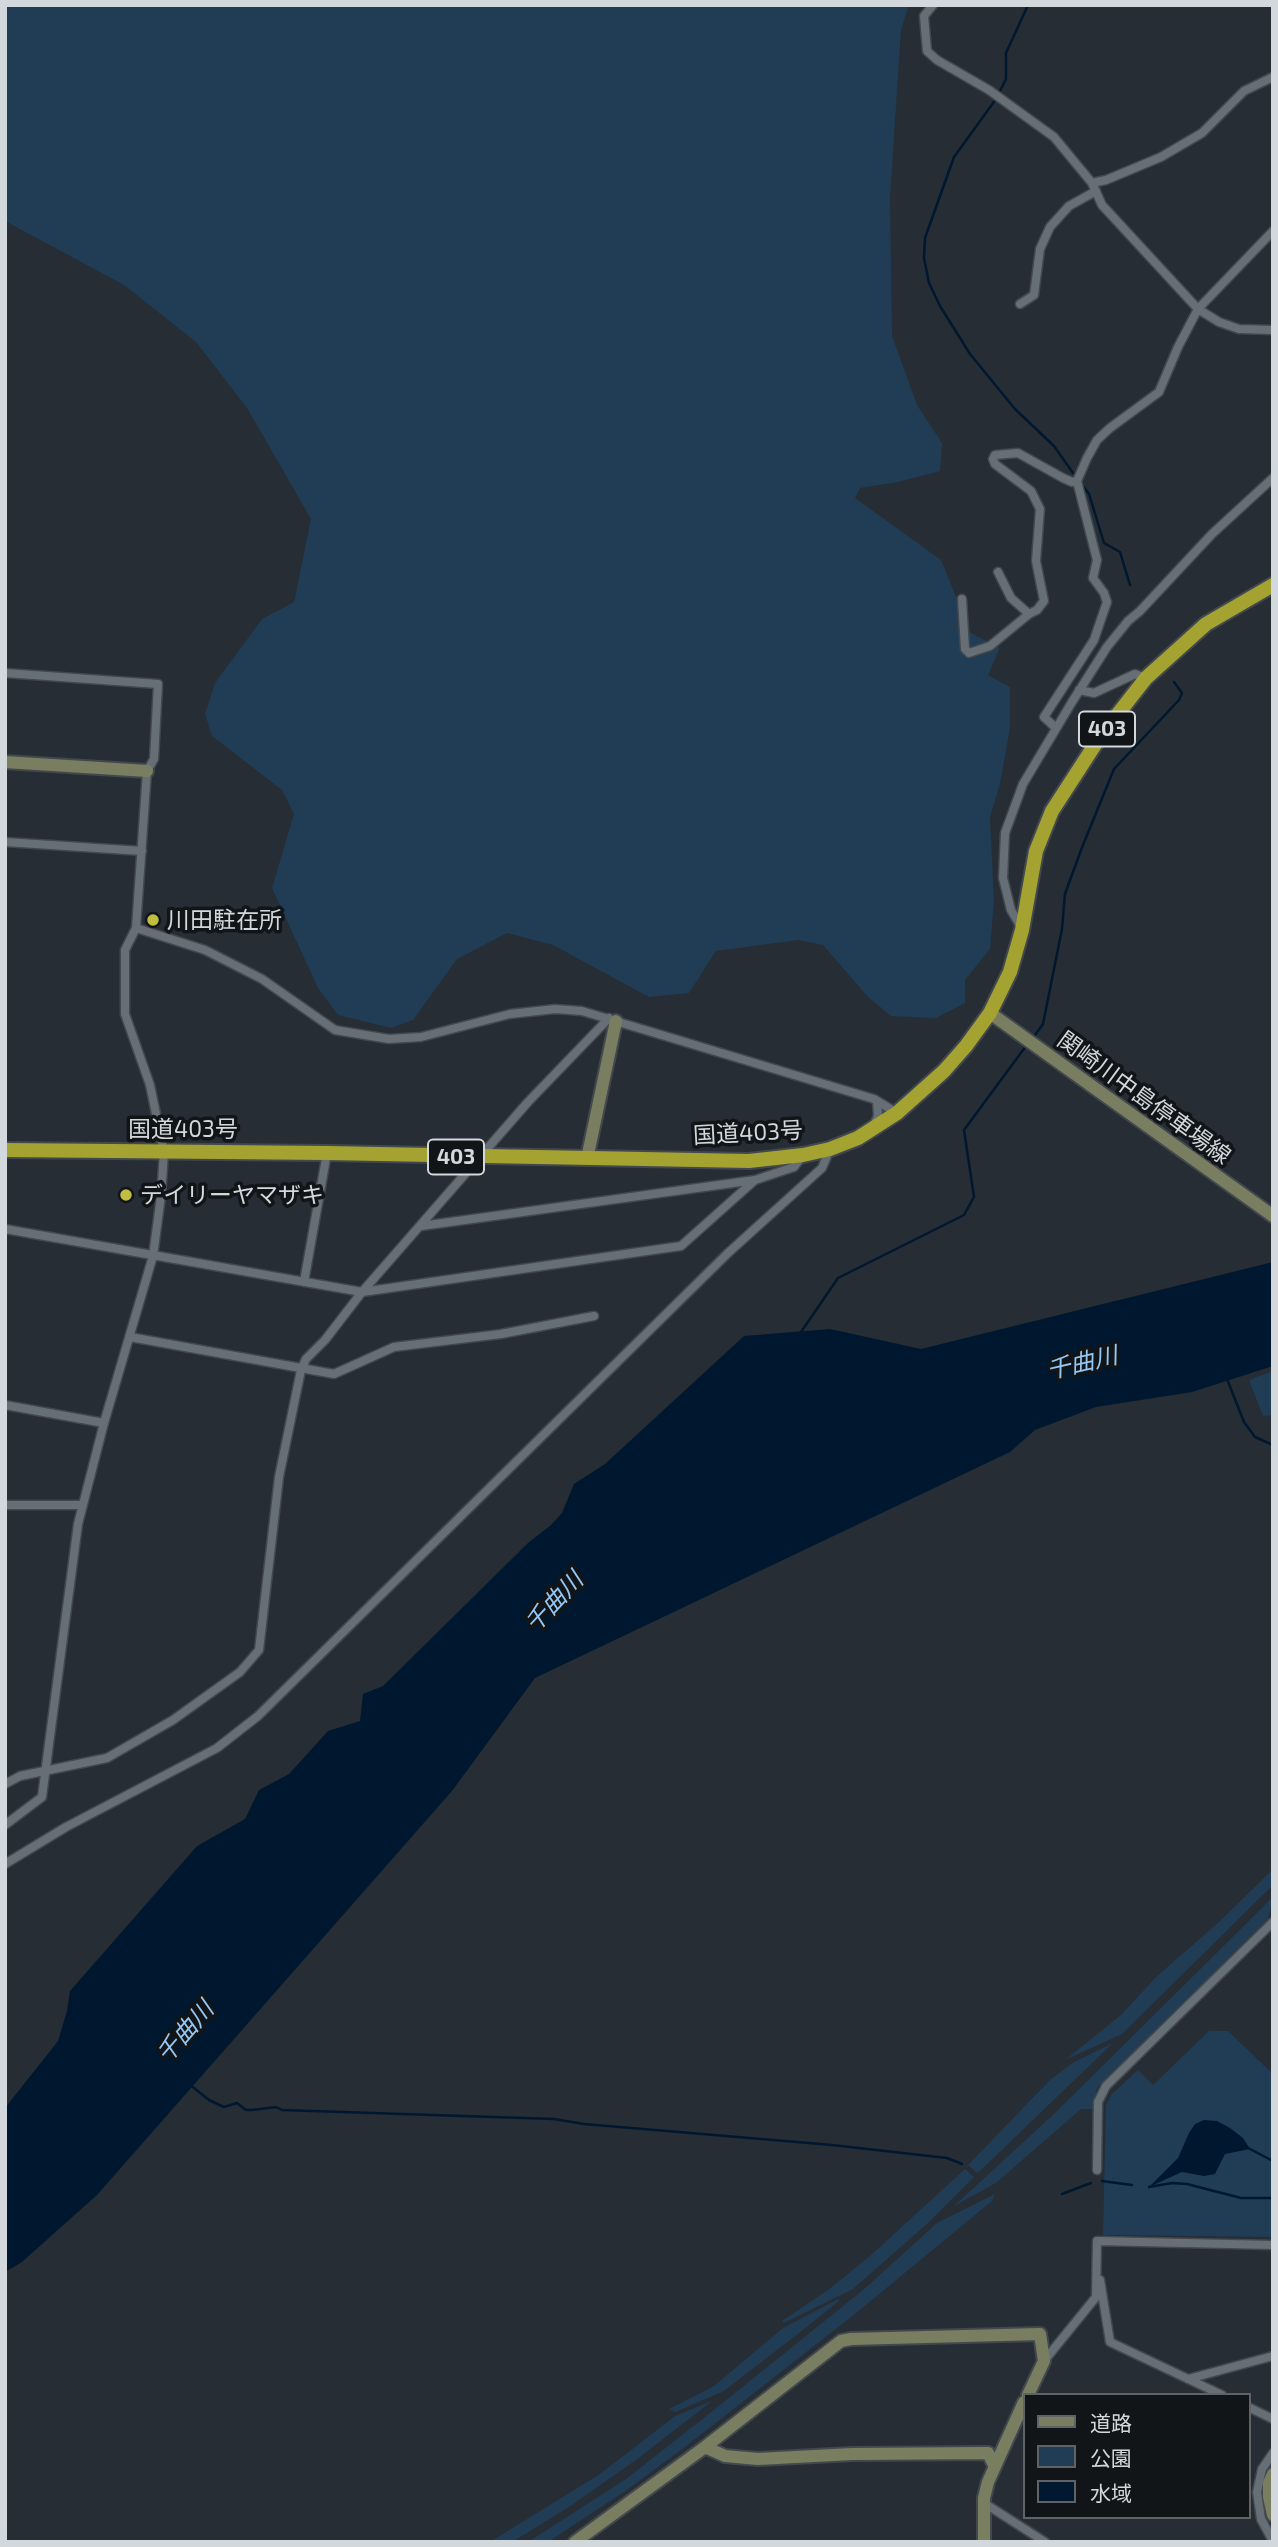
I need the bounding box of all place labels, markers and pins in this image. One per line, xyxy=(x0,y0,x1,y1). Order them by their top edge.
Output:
place label: 川田駐在所 xyxy=(167,906,282,934)
marker: 川田駐在所 xyxy=(145,912,161,928)
place label: デイリーヤマザキ xyxy=(140,1181,324,1209)
marker: デイリーヤマザキ xyxy=(118,1187,134,1203)

